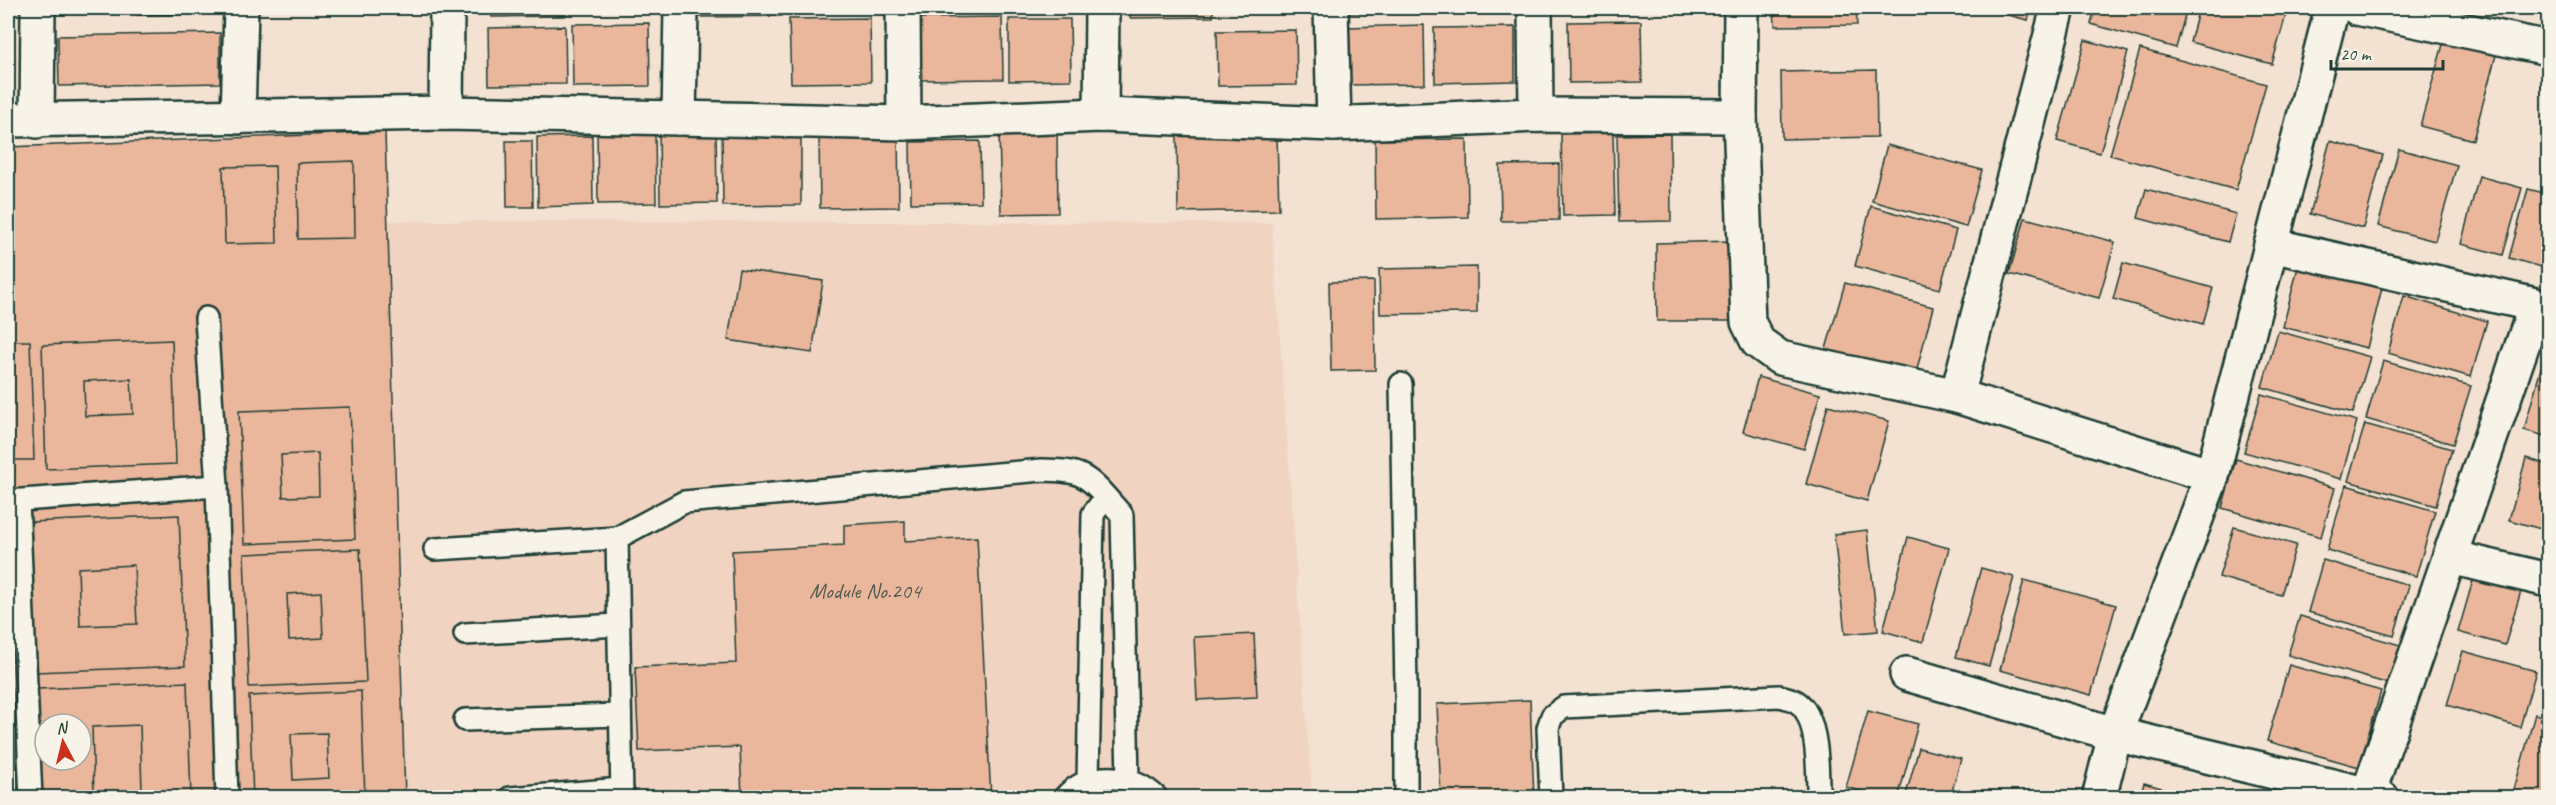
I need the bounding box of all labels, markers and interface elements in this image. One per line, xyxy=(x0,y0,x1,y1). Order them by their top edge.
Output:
scale bar xyxy=(2331,33,2444,71)
text: 20 m xyxy=(2340,43,2373,65)
house number: Module No.204 xyxy=(809,577,923,605)
north arrow xyxy=(33,712,93,772)
text: N xyxy=(55,717,70,739)

